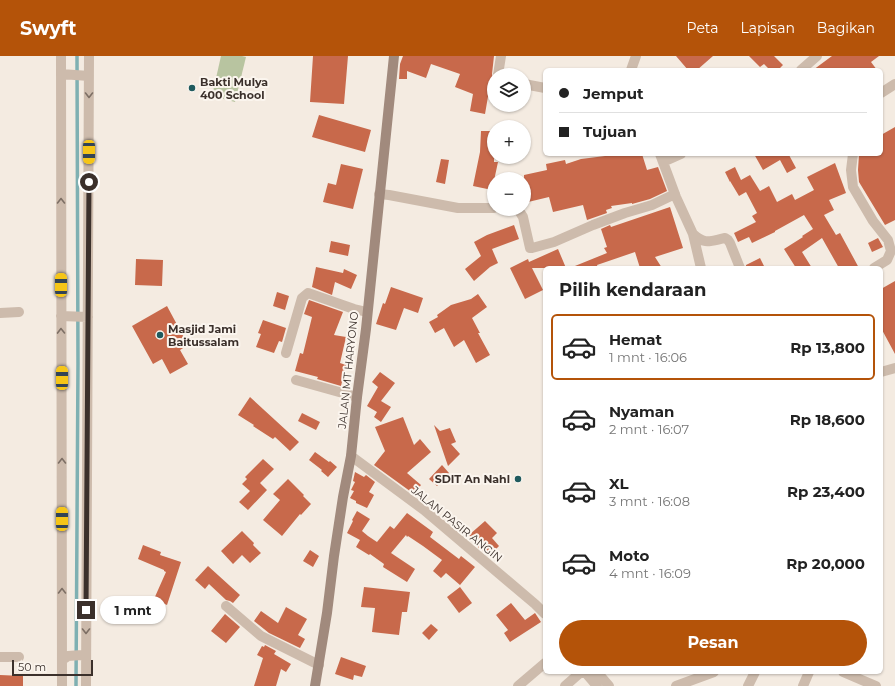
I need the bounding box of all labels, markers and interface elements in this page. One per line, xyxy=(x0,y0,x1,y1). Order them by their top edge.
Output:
text: Swyft xyxy=(20,17,76,40)
text: Peta xyxy=(687,19,719,37)
text: Lapisan xyxy=(741,19,795,37)
text: Bagikan xyxy=(817,19,875,37)
map controls xyxy=(487,68,531,216)
button: layers xyxy=(487,68,531,112)
place label: Bakti Mulya 400 School xyxy=(200,75,268,102)
marker: Bakti Mulya 400 School xyxy=(187,83,197,93)
text: Jemput xyxy=(583,84,644,103)
one-way arrow xyxy=(85,92,93,98)
button: + xyxy=(487,120,531,164)
text: Tujuan xyxy=(583,122,637,141)
car xyxy=(83,140,95,164)
button: − xyxy=(487,172,531,216)
route start xyxy=(80,173,98,191)
one-way arrow xyxy=(57,198,65,204)
car xyxy=(55,273,67,297)
text: Pilih kendaraan xyxy=(559,279,706,301)
street label: JALAN MT HARYONO xyxy=(335,311,361,430)
place label: Masjid Jami Baitussalam xyxy=(168,322,239,349)
one-way arrow xyxy=(57,328,65,334)
icon: car xyxy=(561,329,597,365)
marker: Masjid Jami Baitussalam xyxy=(155,330,165,340)
text: Hemat xyxy=(609,330,662,349)
text: Rp 13,800 xyxy=(790,338,865,357)
text: 1 mnt · 16:06 xyxy=(609,349,687,365)
car xyxy=(56,366,68,390)
icon: car xyxy=(561,401,597,437)
text: Nyaman xyxy=(609,402,674,421)
text: Rp 18,600 xyxy=(790,410,865,429)
text: 2 mnt · 16:07 xyxy=(609,421,689,437)
one-way arrow xyxy=(58,458,66,464)
place label: SDIT An Nahl xyxy=(435,472,510,486)
icon: car xyxy=(561,473,597,509)
marker: SDIT An Nahl xyxy=(513,474,523,484)
text: XL xyxy=(609,474,628,493)
street label: JALAN PASIR ANGIN xyxy=(408,482,505,565)
text: Rp 23,400 xyxy=(787,482,865,501)
text: 3 mnt · 16:08 xyxy=(609,493,690,509)
car xyxy=(56,507,68,531)
icon: car xyxy=(561,545,597,581)
text: Moto xyxy=(609,546,649,565)
text: Rp 20,000 xyxy=(786,554,865,573)
text: 4 mnt · 16:09 xyxy=(609,565,691,581)
one-way arrow xyxy=(58,588,66,594)
callout: 1 mnt xyxy=(100,596,166,624)
route end xyxy=(77,601,95,619)
text: 1 mnt xyxy=(114,602,152,618)
button: Pesan xyxy=(559,620,867,666)
one-way arrow xyxy=(82,628,90,634)
scale bar xyxy=(12,658,93,677)
text: 50 m xyxy=(18,660,46,674)

